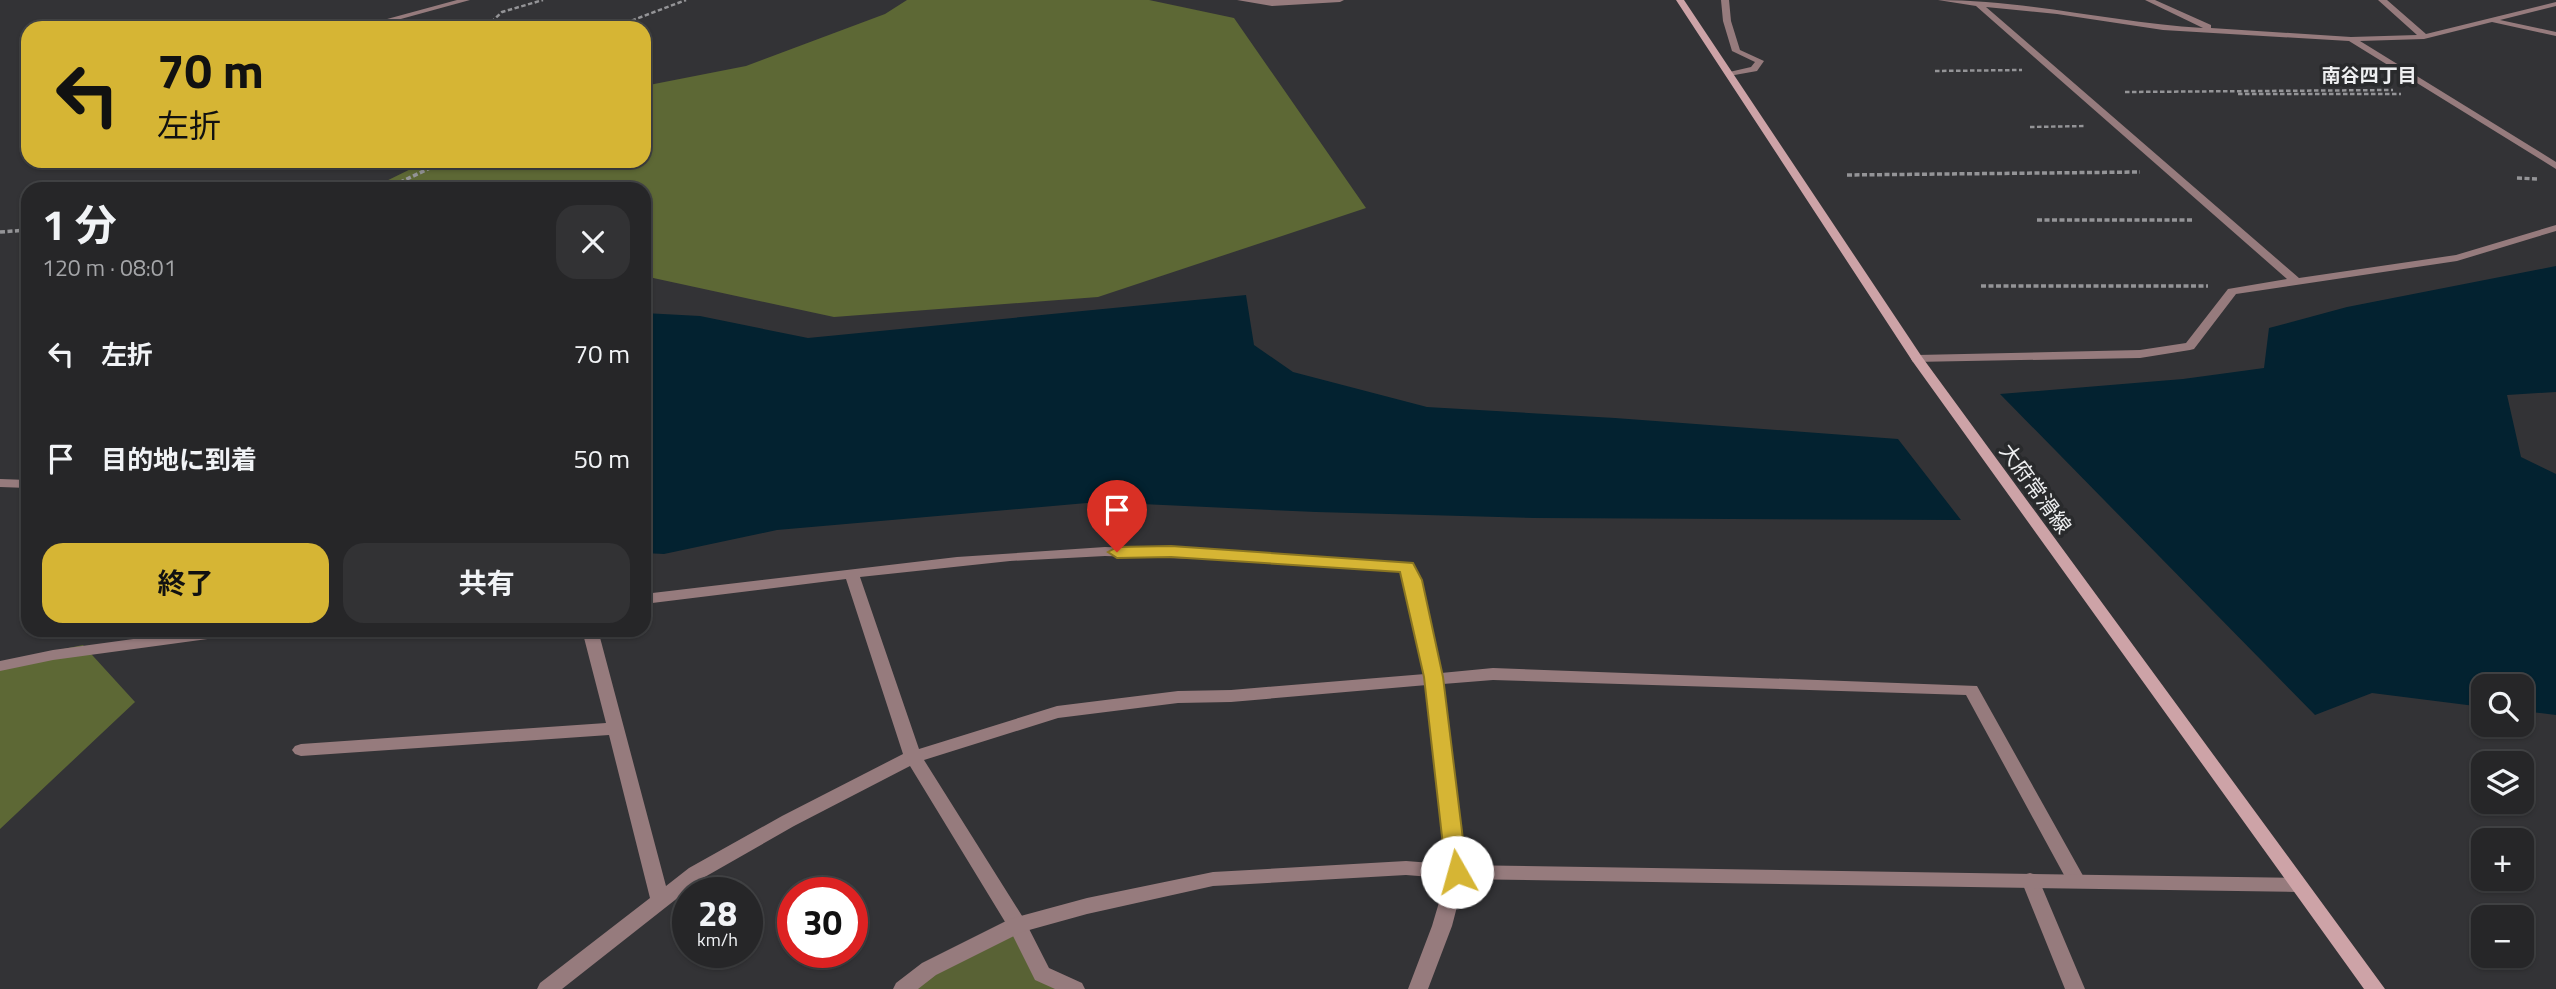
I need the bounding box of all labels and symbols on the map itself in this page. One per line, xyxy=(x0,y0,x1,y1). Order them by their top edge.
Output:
district label: 南谷四丁目 xyxy=(2321,60,2417,89)
street label: 大府常滑線 xyxy=(1992,436,2080,540)
pin xyxy=(1087,480,1147,552)
position arrow xyxy=(1420,835,1494,909)
speed limit sign: 30 xyxy=(777,877,868,968)

